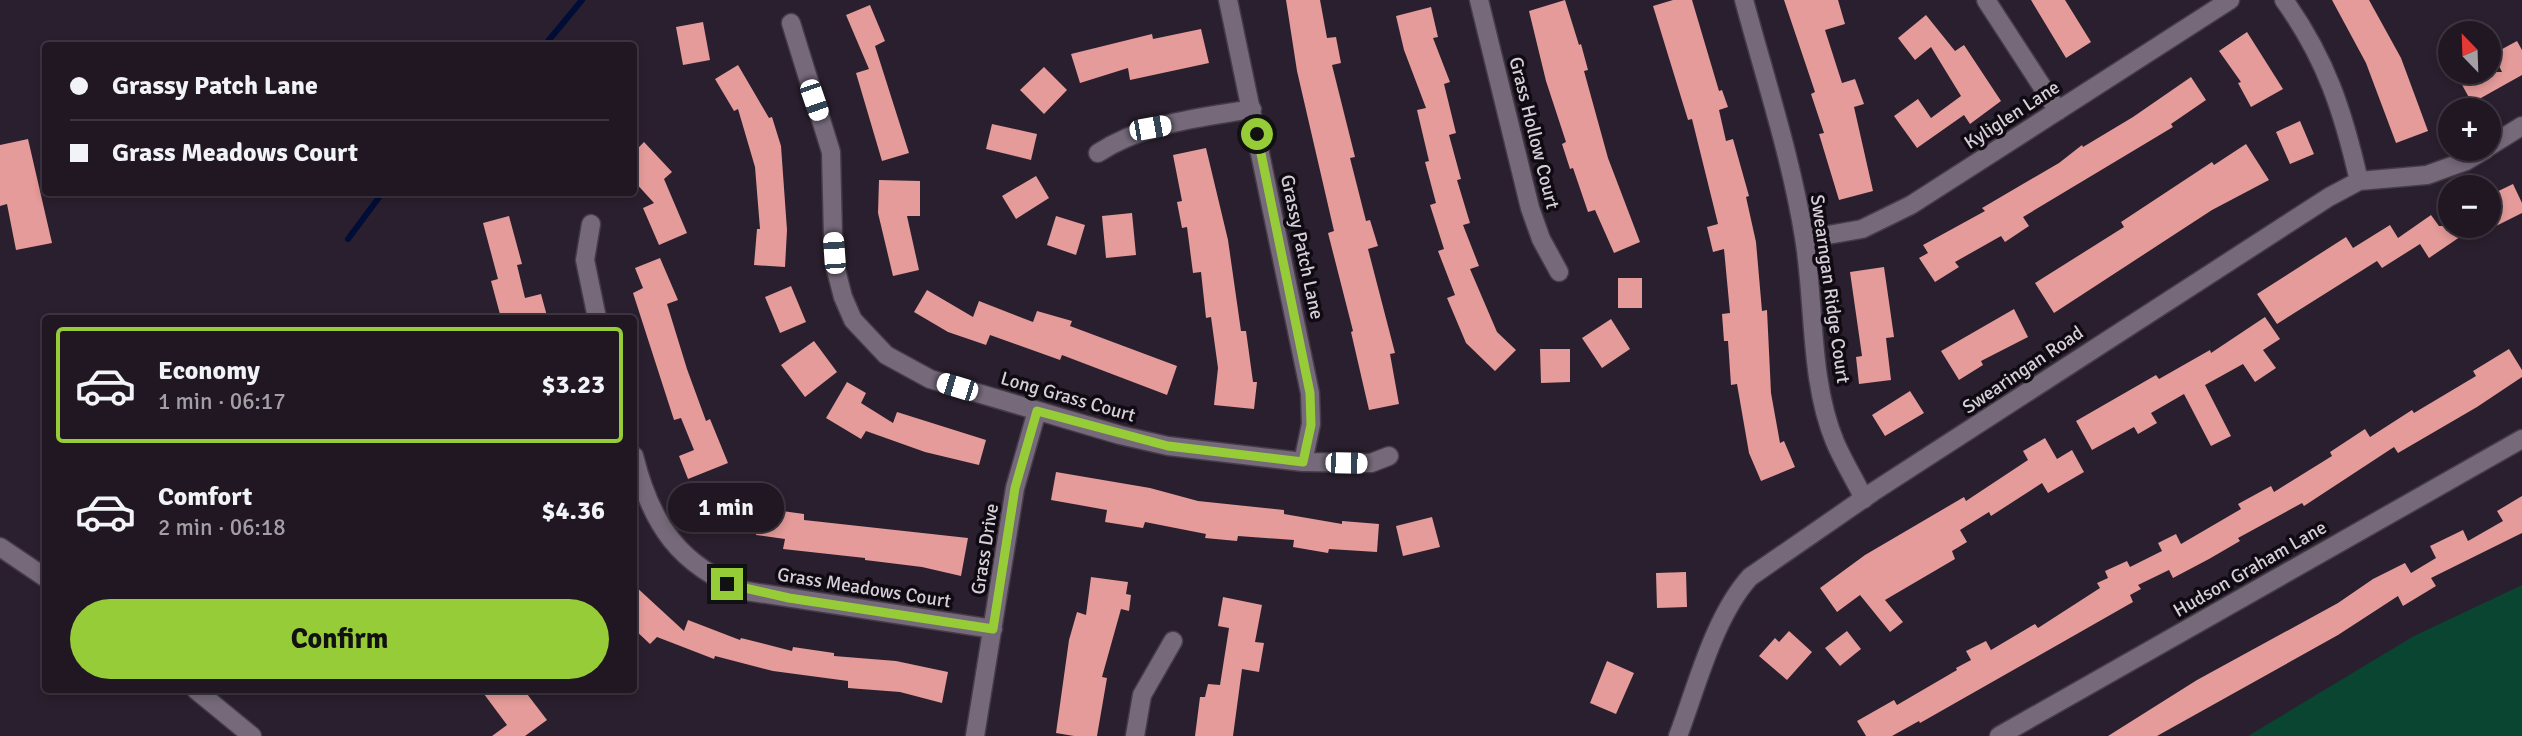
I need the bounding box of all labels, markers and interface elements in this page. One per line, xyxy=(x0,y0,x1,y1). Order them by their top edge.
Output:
north arrow xyxy=(2438,21,2501,84)
map controls xyxy=(2438,21,2501,238)
street label: Grass Hollow Court xyxy=(1503,54,1565,212)
text: Grassy Patch Lane xyxy=(112,70,318,102)
street label: Kyliglen Lane xyxy=(1960,75,2064,155)
car xyxy=(798,77,831,123)
button: + xyxy=(2438,98,2501,161)
car xyxy=(1128,114,1173,142)
route start xyxy=(1241,118,1273,150)
text: Grass Meadows Court xyxy=(112,137,358,169)
street label: Grassy Patch Lane xyxy=(1275,172,1329,322)
button: − xyxy=(2438,175,2501,238)
street label: Swearngan Ridge Court xyxy=(1805,193,1855,385)
car xyxy=(823,231,846,275)
street label: Swearingan Road xyxy=(1958,321,2088,419)
icon: car xyxy=(74,354,137,417)
text: Economy xyxy=(158,355,260,387)
street label: Long Grass Court xyxy=(998,366,1138,428)
text: $3.23 xyxy=(541,369,605,401)
car xyxy=(934,371,981,403)
text: 1 min · 06:17 xyxy=(158,387,286,416)
car xyxy=(1325,452,1368,474)
icon: car xyxy=(74,480,137,543)
text: Comfort xyxy=(158,481,252,513)
callout: 1 min xyxy=(669,482,785,532)
text: 1 min xyxy=(698,493,754,522)
text: $4.36 xyxy=(541,495,605,527)
street label: Grass Drive xyxy=(966,502,1004,596)
text: 2 min · 06:18 xyxy=(158,513,286,542)
street label: Hudson Graham Lane xyxy=(2169,515,2331,623)
street label: Grass Meadows Court xyxy=(775,562,953,614)
route end xyxy=(711,568,743,600)
button: Confirm xyxy=(70,599,609,679)

